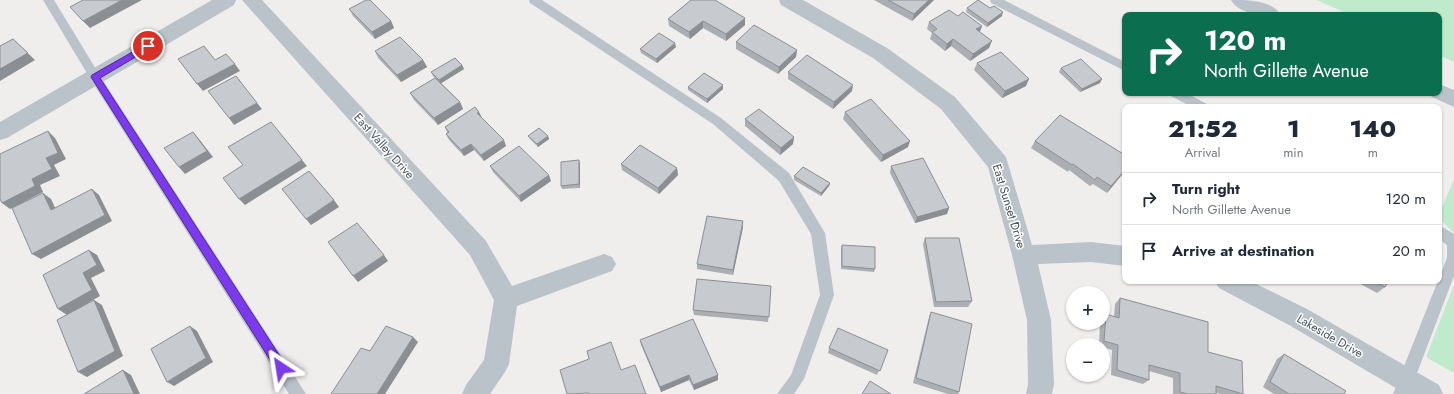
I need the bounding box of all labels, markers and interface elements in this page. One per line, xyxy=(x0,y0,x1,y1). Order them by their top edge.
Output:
text: 120 m xyxy=(1204,20,1287,61)
icon: right xyxy=(1138,28,1190,80)
pin xyxy=(131,29,165,63)
icon: arrive xyxy=(137,35,159,57)
text: North Gillette Avenue xyxy=(1204,58,1369,84)
street label: East Valley Drive xyxy=(349,109,419,183)
text: 21:52 xyxy=(1168,111,1237,146)
text: 1 xyxy=(1287,111,1300,146)
text: 140 xyxy=(1349,111,1396,146)
text: Arrival xyxy=(1185,143,1221,162)
text: min xyxy=(1283,143,1304,162)
text: m xyxy=(1368,143,1378,162)
street label: East Sunset Drive xyxy=(988,162,1030,250)
text: Turn right xyxy=(1172,178,1240,200)
icon: right xyxy=(1138,188,1160,210)
text: 120 m xyxy=(1386,188,1426,210)
text: North Gillette Avenue xyxy=(1172,200,1291,219)
icon: arrive xyxy=(1138,240,1160,262)
text: Arrive at destination xyxy=(1172,240,1314,262)
text: 20 m xyxy=(1392,240,1426,262)
map controls xyxy=(1066,286,1110,382)
button: + xyxy=(1066,286,1110,330)
street label: Lakeside Drive xyxy=(1294,310,1366,362)
button: − xyxy=(1066,338,1110,382)
position arrow xyxy=(260,347,302,389)

